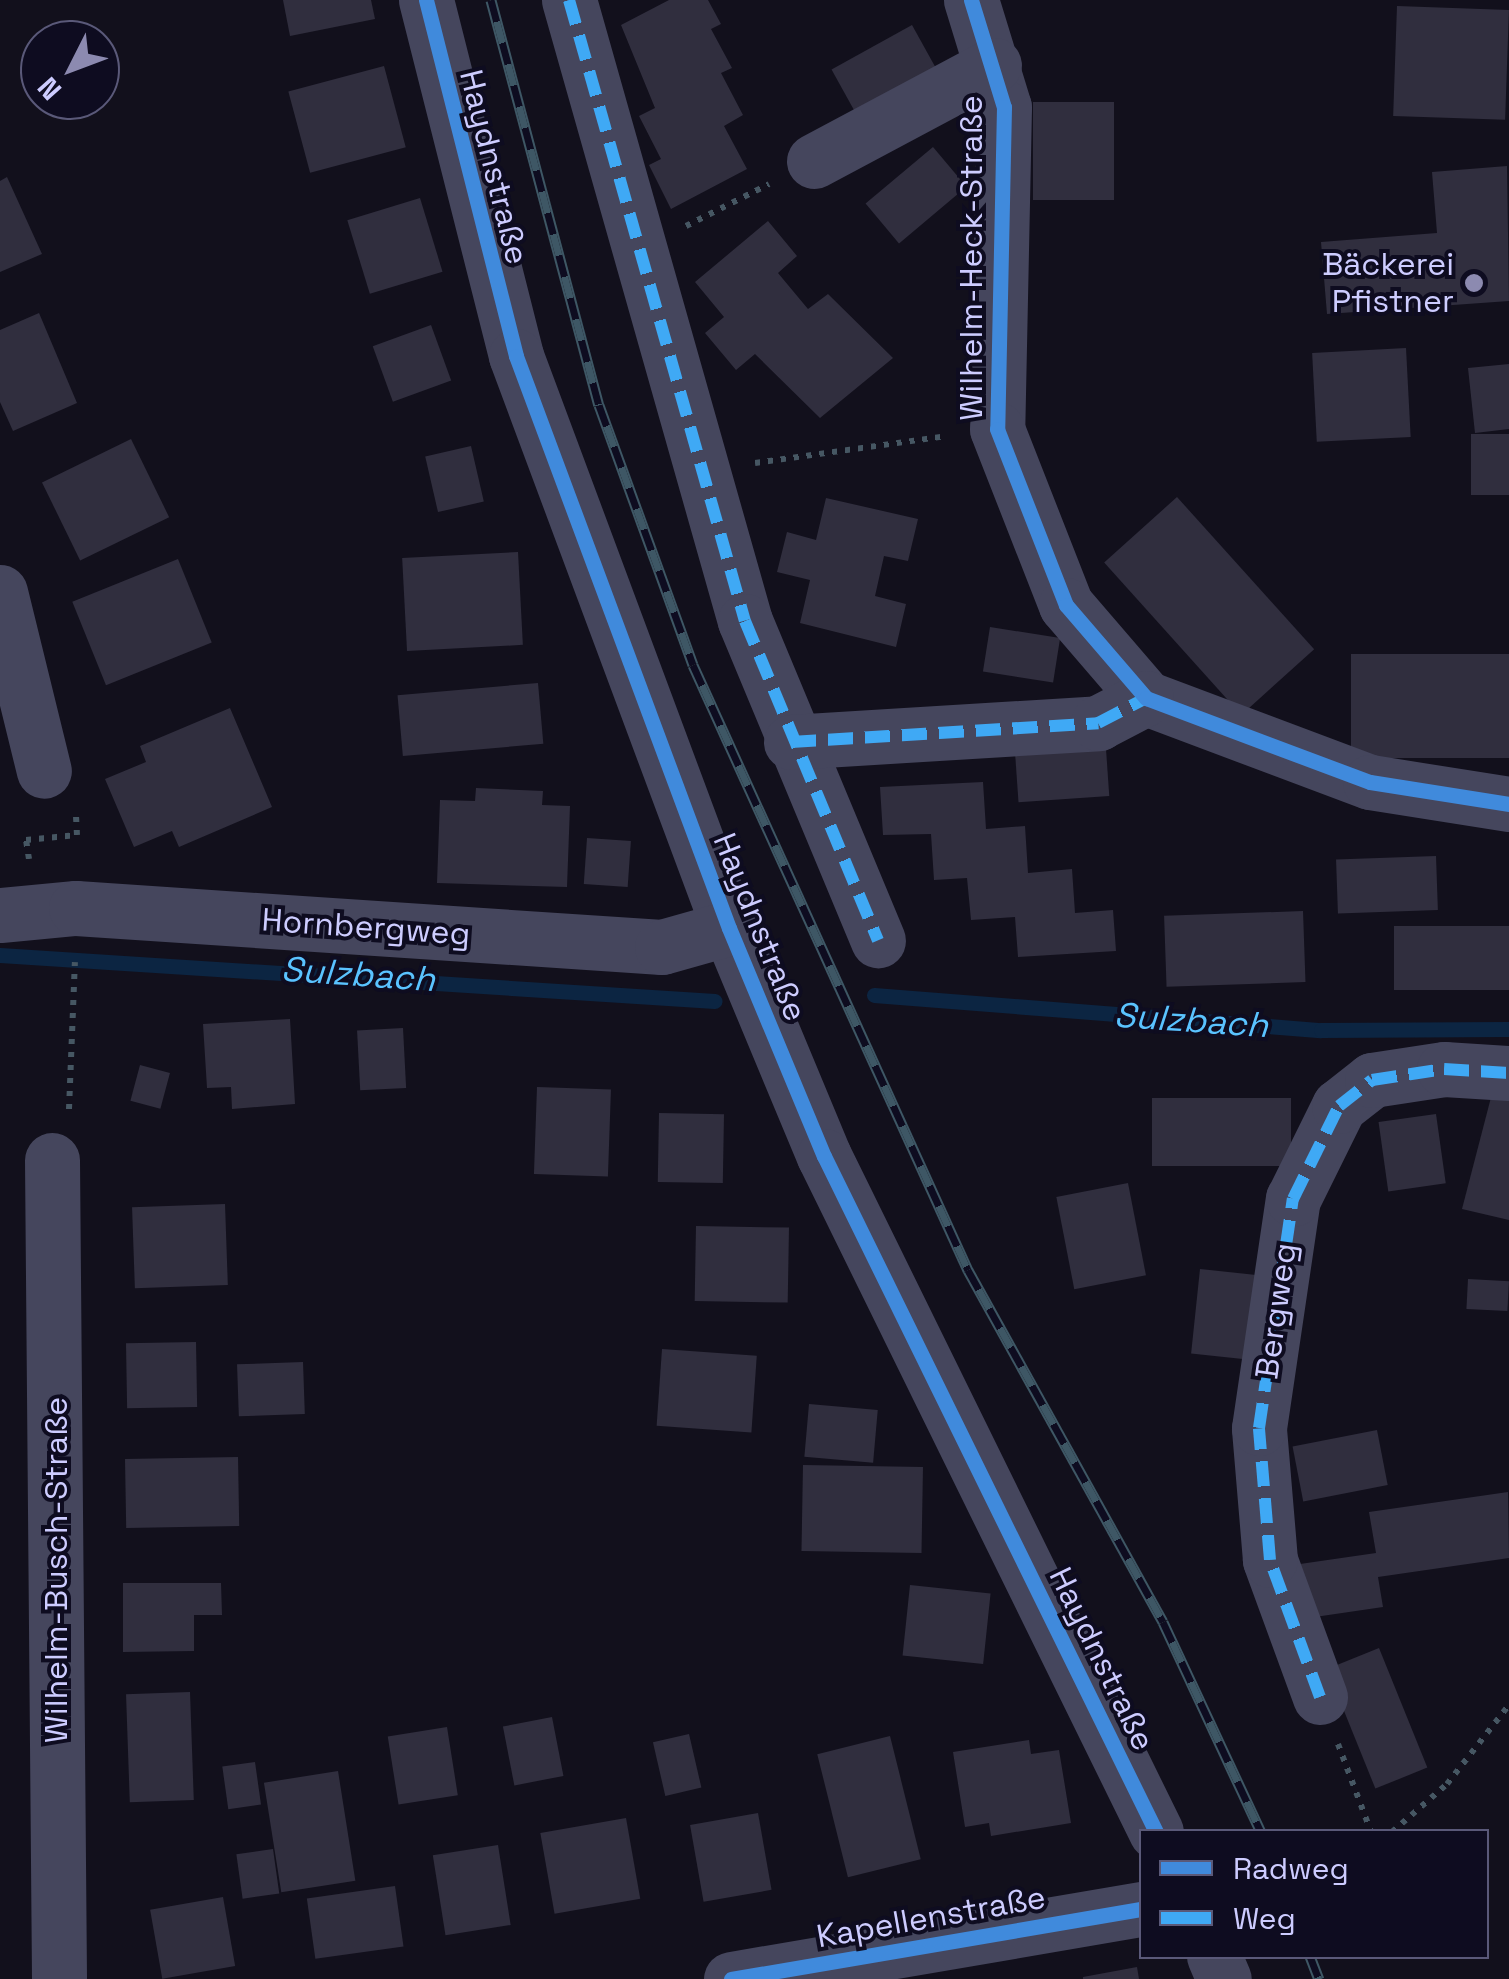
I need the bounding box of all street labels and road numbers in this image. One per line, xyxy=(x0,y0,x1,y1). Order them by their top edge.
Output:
street label: Haydnstraße xyxy=(451,66,537,268)
street label: Wilhelm-Heck-Straße xyxy=(952,95,990,421)
street label: Haydnstraße xyxy=(705,828,815,1026)
street label: Hornbergweg xyxy=(260,901,472,953)
street label: Bergweg xyxy=(1247,1241,1305,1381)
street label: Wilhelm-Busch-Straße xyxy=(37,1397,75,1743)
street label: Haydnstraße xyxy=(1041,1561,1163,1757)
street label: Kapellenstraße xyxy=(813,1878,1049,1956)

